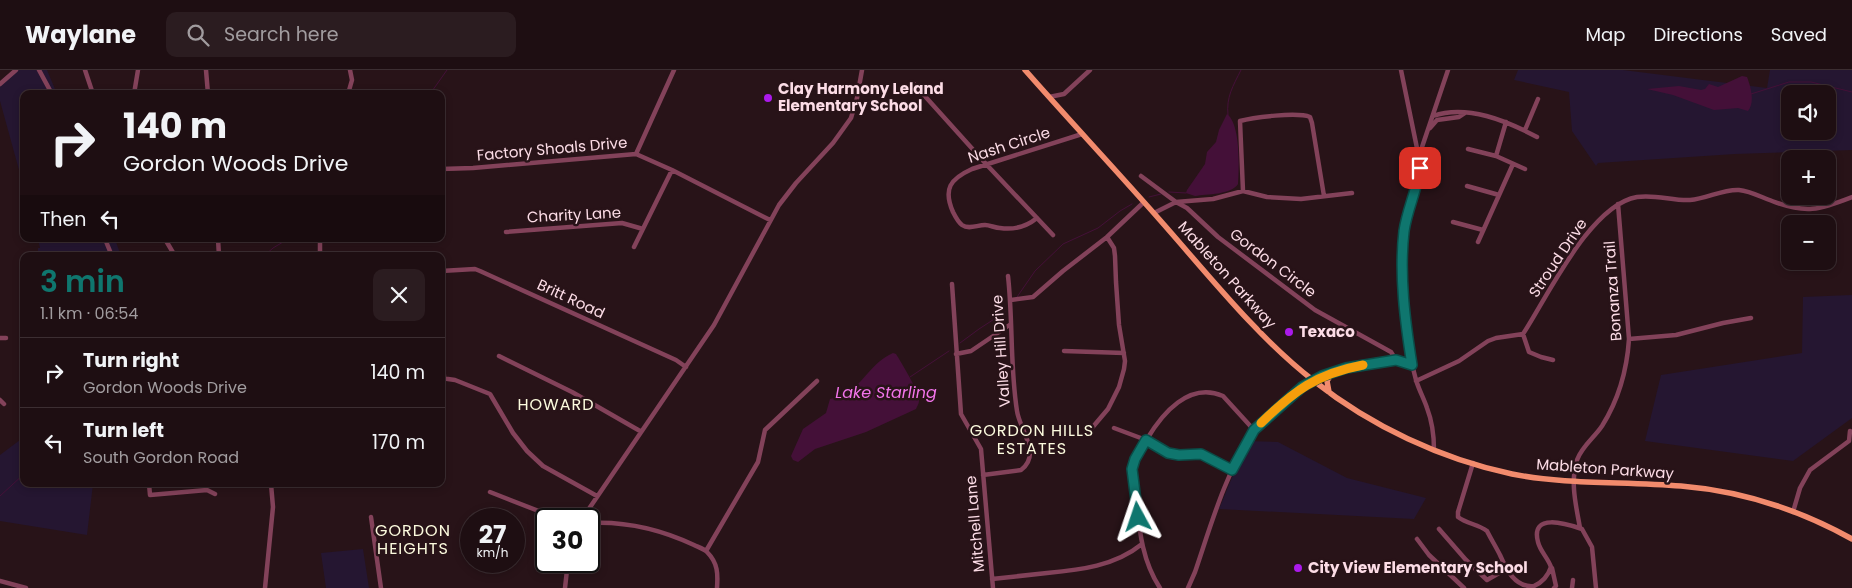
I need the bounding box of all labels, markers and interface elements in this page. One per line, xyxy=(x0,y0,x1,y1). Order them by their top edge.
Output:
search box xyxy=(166,12,516,57)
text: Waylane xyxy=(25,18,136,51)
icon: search xyxy=(184,21,212,49)
text: Search here xyxy=(224,21,339,48)
text: Map xyxy=(1586,22,1625,47)
text: Directions xyxy=(1653,22,1743,47)
text: Saved xyxy=(1771,22,1827,47)
place label: Clay Harmony Leland Elementary School xyxy=(778,78,944,116)
map controls xyxy=(1781,85,1836,270)
button: sound xyxy=(1781,85,1836,140)
marker: Clay Harmony Leland Elementary School xyxy=(762,92,774,104)
text: 140 m xyxy=(123,101,227,150)
icon: right xyxy=(40,110,105,175)
street label: Nash Circle xyxy=(965,121,1053,168)
street label: Factory Shoals Drive xyxy=(476,131,628,166)
pin xyxy=(1399,147,1441,189)
text: Gordon Woods Drive xyxy=(123,148,348,179)
button: + xyxy=(1781,150,1836,205)
icon: arrive xyxy=(1406,154,1434,182)
street label: Charity Lane xyxy=(526,202,621,227)
icon: left xyxy=(96,205,124,233)
text: Then xyxy=(40,206,86,233)
street label: Stroud Drive xyxy=(1523,214,1592,301)
button: − xyxy=(1781,215,1836,270)
street label: Mableton Parkway xyxy=(1173,216,1282,333)
street label: Gordon Circle xyxy=(1226,223,1321,302)
street label: Bonanza Trail xyxy=(1599,240,1626,342)
text: 3 min xyxy=(40,260,125,303)
button: close xyxy=(373,269,425,321)
street label: Britt Road xyxy=(534,274,608,323)
street label: Valley Hill Drive xyxy=(986,294,1015,408)
text: 1.1 km · 06:54 xyxy=(40,302,138,325)
place label: Texaco xyxy=(1299,321,1355,342)
marker: Texaco xyxy=(1283,326,1295,338)
text: Turn right xyxy=(83,347,179,374)
icon: right xyxy=(40,359,68,387)
text: 140 m xyxy=(370,359,425,386)
text: Gordon Woods Drive xyxy=(83,376,247,399)
water label: Lake Starling xyxy=(835,381,937,404)
district label: HOWARD xyxy=(517,393,595,416)
text: Turn left xyxy=(83,417,164,444)
district label: GORDON HILLS ESTATES xyxy=(970,419,1094,460)
icon: left xyxy=(40,429,68,457)
text: 170 m xyxy=(372,429,425,456)
text: South Gordon Road xyxy=(83,446,239,469)
street label: Mableton Parkway xyxy=(1536,453,1675,484)
street label: Mitchell Lane xyxy=(960,475,989,573)
position arrow xyxy=(1111,490,1163,542)
speed limit sign: 30 xyxy=(535,508,600,573)
text: 27 xyxy=(479,517,506,552)
district label: GORDON HEIGHTS xyxy=(375,519,451,560)
text: km/h xyxy=(477,544,508,561)
place label: City View Elementary School xyxy=(1308,557,1528,578)
marker: City View Elementary School xyxy=(1292,562,1304,574)

